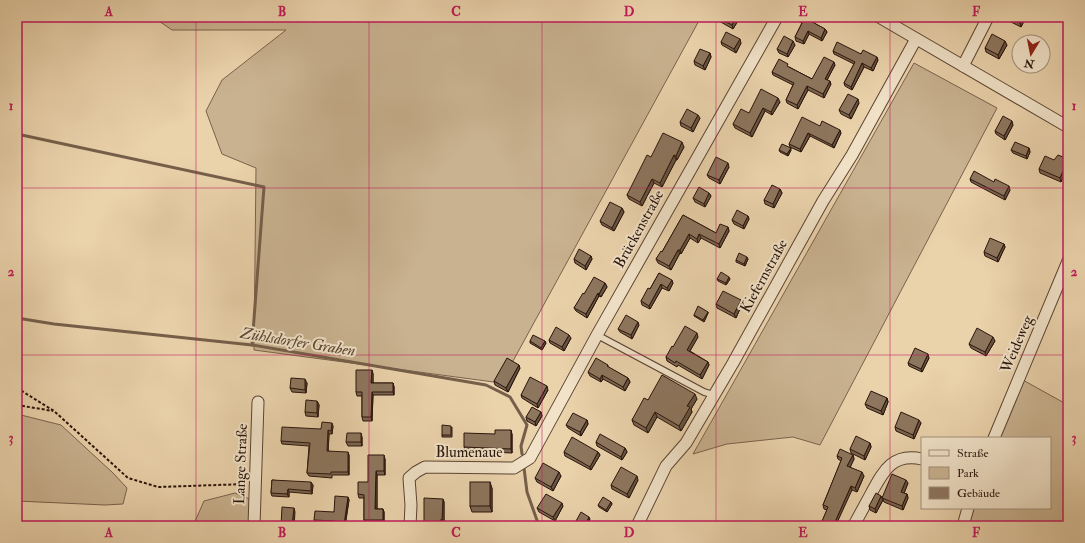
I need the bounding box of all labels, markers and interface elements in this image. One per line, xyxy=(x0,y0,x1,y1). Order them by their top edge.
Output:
text: A xyxy=(104,4,114,20)
text: B xyxy=(278,4,286,20)
text: C xyxy=(451,4,461,20)
text: D xyxy=(624,4,635,20)
text: E xyxy=(798,4,808,20)
text: F xyxy=(972,4,981,20)
north arrow xyxy=(1011,34,1051,74)
text: N xyxy=(1022,56,1036,71)
text: 1 xyxy=(9,98,14,114)
text: 1 xyxy=(1072,98,1077,114)
street label: Brückenstraße xyxy=(610,187,668,271)
street label: Kiefernstraße xyxy=(736,236,792,316)
text: 2 xyxy=(8,264,15,280)
text: 2 xyxy=(1071,264,1078,280)
street label: Weideweg xyxy=(996,312,1038,377)
water label: Zühlsdorfer Graben xyxy=(238,323,357,361)
street label: Lange Straße xyxy=(230,423,252,505)
text: 3 xyxy=(9,430,14,446)
text: 3 xyxy=(1072,430,1077,446)
legend xyxy=(921,437,1051,509)
street label: Blumenaue xyxy=(435,443,503,462)
text: Straße xyxy=(957,446,988,461)
text: Park xyxy=(957,466,979,481)
text: Gebäude xyxy=(957,486,1000,501)
text: A xyxy=(104,525,114,541)
text: B xyxy=(278,525,286,541)
text: C xyxy=(451,525,461,541)
text: D xyxy=(624,525,635,541)
text: E xyxy=(798,525,808,541)
text: F xyxy=(972,525,981,541)

